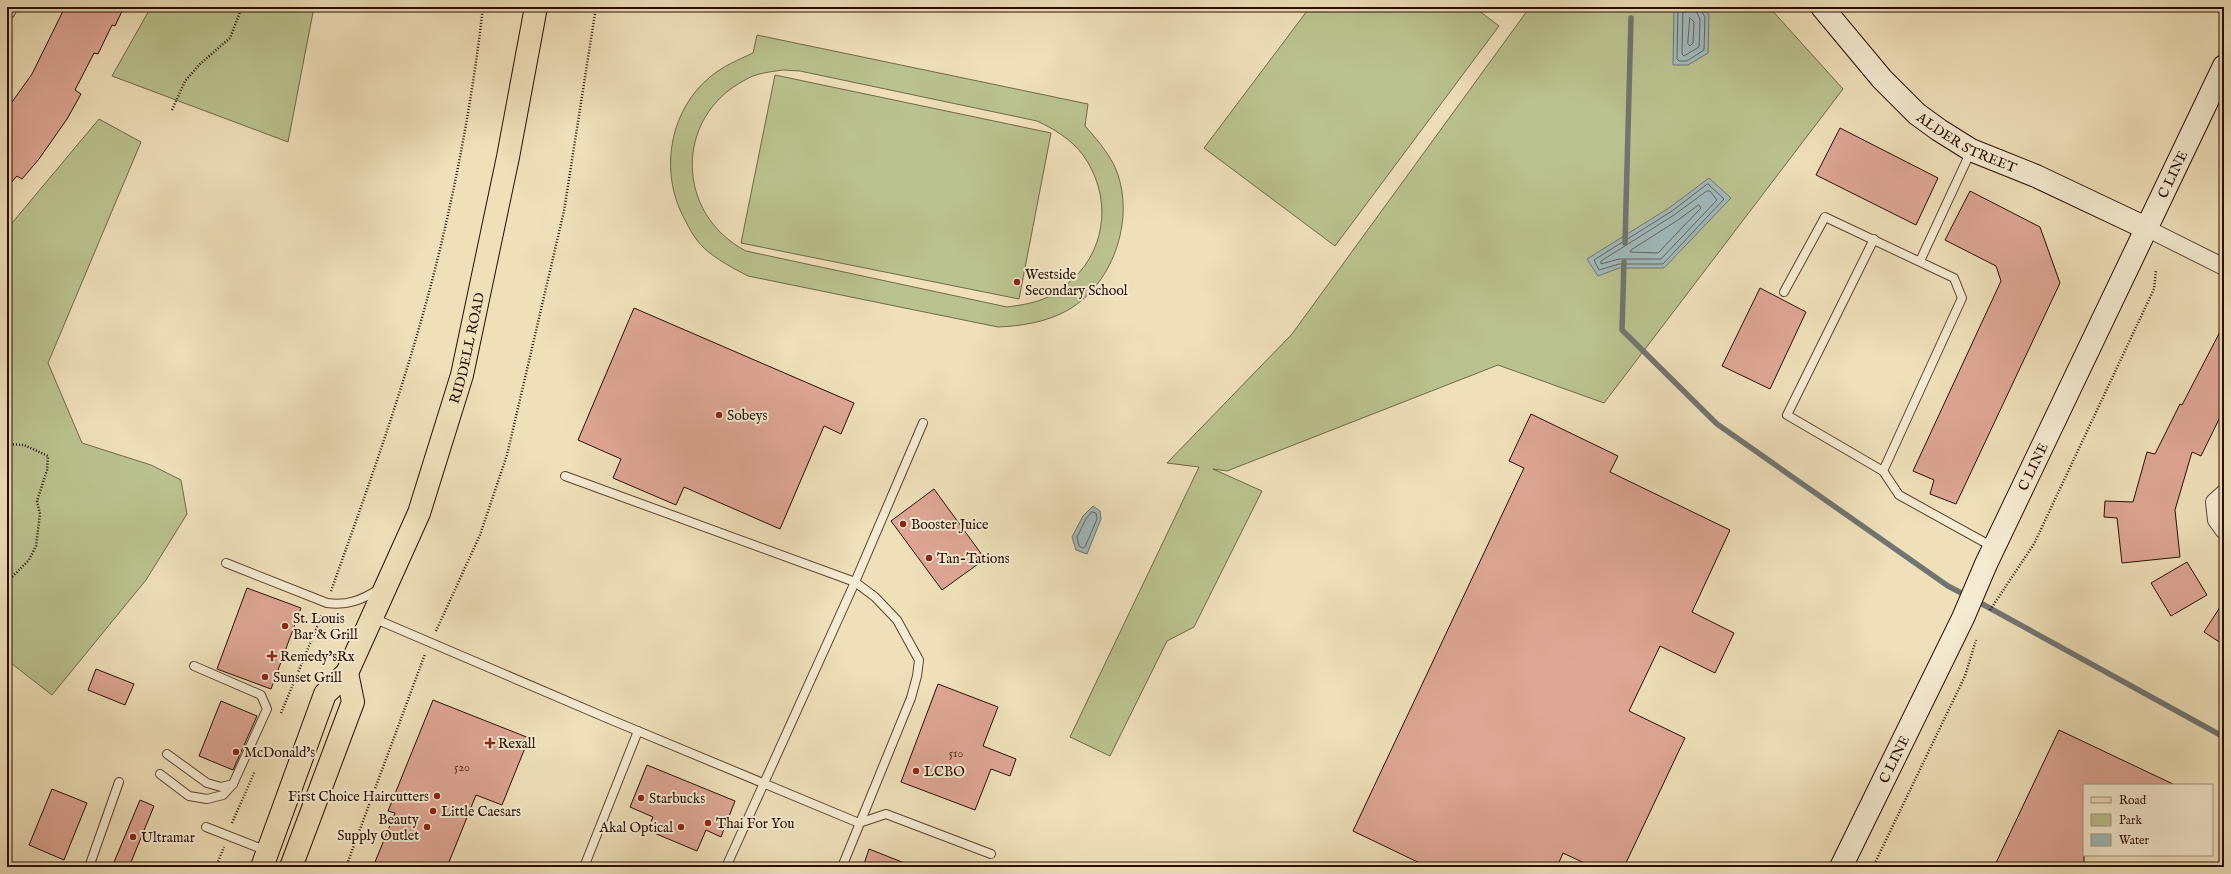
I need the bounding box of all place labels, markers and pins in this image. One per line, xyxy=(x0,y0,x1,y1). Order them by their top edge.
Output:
place label: Westside Secondary School xyxy=(1025,266,1128,300)
marker: Westside Secondary School xyxy=(1012,277,1022,287)
place label: Sobeys xyxy=(727,407,768,425)
marker: Sobeys xyxy=(714,410,724,420)
place label: Booster Juice xyxy=(911,516,989,534)
marker: Booster Juice xyxy=(898,519,908,529)
place label: Tan-Tations xyxy=(937,550,1010,568)
marker: Tan-Tations xyxy=(924,553,934,563)
place label: St. Louis Bar & Grill xyxy=(293,610,358,644)
marker: St. Louis Bar & Grill xyxy=(280,621,290,631)
place label: Remedy'sRx xyxy=(280,648,355,666)
marker: Remedy'sRx xyxy=(267,651,277,661)
place label: Sunset Grill xyxy=(273,669,342,687)
marker: Sunset Grill xyxy=(260,672,270,682)
place label: Rexall xyxy=(498,735,536,753)
marker: Rexall xyxy=(485,738,495,748)
place label: McDonald's xyxy=(244,744,315,762)
marker: McDonald's xyxy=(231,747,241,757)
place label: LCBO xyxy=(924,763,965,781)
marker: LCBO xyxy=(911,766,921,776)
place label: First Choice Haircutters xyxy=(288,788,429,806)
place label: Starbucks xyxy=(649,790,705,808)
marker: First Choice Haircutters xyxy=(432,791,442,801)
marker: Starbucks xyxy=(636,793,646,803)
place label: Little Caesars xyxy=(441,803,521,821)
marker: Little Caesars xyxy=(428,806,438,816)
place label: Beauty Supply Outlet xyxy=(337,811,419,845)
place label: Thai For You xyxy=(716,815,794,833)
marker: Thai For You xyxy=(703,818,713,828)
place label: Akal Optical xyxy=(599,819,673,837)
marker: Beauty Supply Outlet xyxy=(422,822,432,832)
marker: Akal Optical xyxy=(676,822,686,832)
place label: Ultramar xyxy=(141,829,195,847)
marker: Ultramar xyxy=(128,832,138,842)

